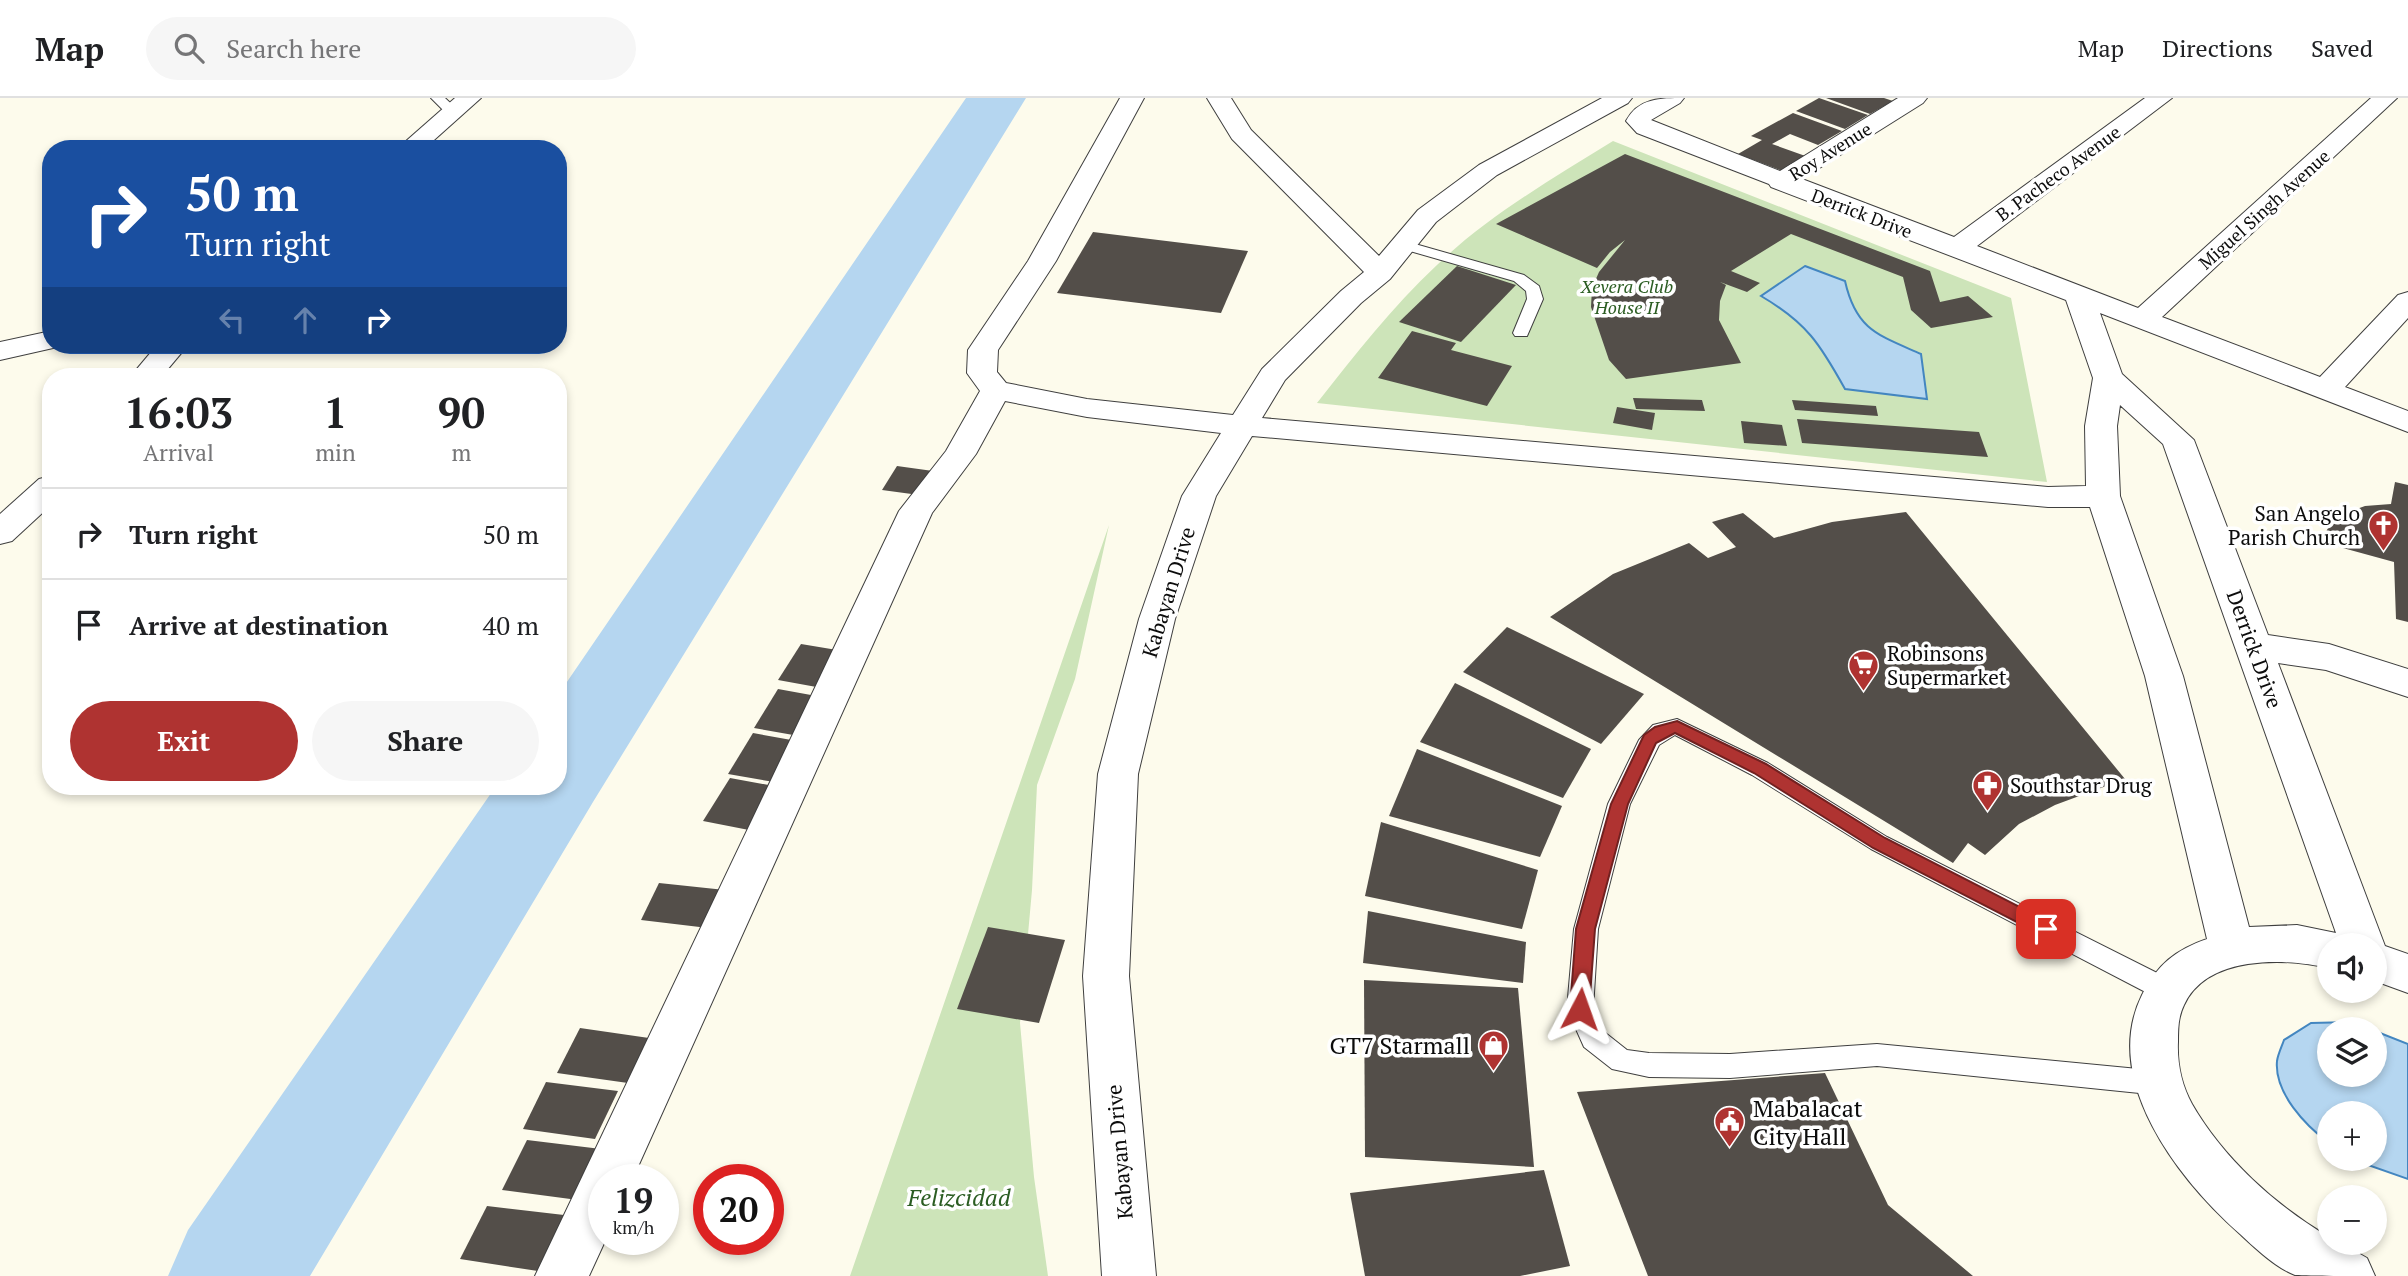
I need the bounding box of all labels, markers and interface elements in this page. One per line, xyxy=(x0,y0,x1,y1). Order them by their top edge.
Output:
search box xyxy=(146,17,636,80)
text: Map xyxy=(35,27,104,70)
icon: search xyxy=(170,29,208,67)
text: Search here xyxy=(226,31,361,65)
text: Map xyxy=(2078,32,2124,64)
text: Directions xyxy=(2162,32,2273,64)
text: Saved xyxy=(2311,32,2373,64)
street label: Roy Avenue xyxy=(1784,116,1876,186)
street label: B. Pacheco Avenue xyxy=(1991,120,2125,226)
street label: Miguel Singh Avenue xyxy=(2193,144,2335,274)
text: 50 m xyxy=(185,160,299,225)
icon: right xyxy=(70,168,161,259)
street label: Derrick Drive xyxy=(1808,183,1916,243)
text: Turn right xyxy=(185,223,331,265)
park label: Xevera Club House II xyxy=(1580,274,1673,319)
icon: left xyxy=(213,301,251,339)
icon: ahead xyxy=(286,301,324,339)
icon: right xyxy=(359,301,397,339)
text: 16:03 xyxy=(124,384,233,440)
text: 1 xyxy=(324,384,347,440)
text: 90 xyxy=(438,384,485,440)
text: Arrival xyxy=(143,437,214,468)
text: min xyxy=(315,437,356,468)
text: m xyxy=(451,437,471,468)
place label: San Angelo Parish Church xyxy=(2228,499,2360,551)
church icon: San Angelo Parish Church xyxy=(2366,508,2400,552)
icon: right xyxy=(70,515,108,553)
text: Turn right xyxy=(129,517,258,551)
text: 50 m xyxy=(483,517,539,551)
street label: Kabayan Drive xyxy=(1135,523,1201,661)
street label: Derrick Drive xyxy=(2221,586,2289,712)
icon: arrive xyxy=(70,606,108,644)
text: Arrive at destination xyxy=(129,608,388,642)
text: 40 m xyxy=(483,608,539,642)
place label: Robinsons Supermarket xyxy=(1887,639,2007,691)
supermarket icon: Robinsons Supermarket xyxy=(1847,648,1881,692)
button: Exit xyxy=(70,701,298,781)
button: Share xyxy=(312,701,539,781)
pharmacy icon: Southstar Drug xyxy=(1970,768,2004,812)
place label: Southstar Drug xyxy=(2010,771,2153,799)
pin xyxy=(2016,899,2076,959)
icon: arrive xyxy=(2027,910,2065,948)
map controls xyxy=(2317,933,2387,1255)
button: sound xyxy=(2317,933,2387,1003)
position arrow xyxy=(1543,972,1617,1046)
button: layers xyxy=(2317,1017,2387,1087)
shop icon: GT7 Starmall xyxy=(1476,1028,1510,1072)
place label: GT7 Starmall xyxy=(1330,1029,1470,1061)
street label: Kabayan Drive xyxy=(1099,1083,1139,1221)
place label: Mabalacat City Hall xyxy=(1753,1092,1863,1152)
button: + xyxy=(2317,1101,2387,1171)
public building icon: Mabalacat City Hall xyxy=(1713,1105,1747,1149)
speed limit sign: 20 xyxy=(693,1164,784,1255)
text: 19 xyxy=(614,1177,653,1223)
park label: Felizcidad xyxy=(907,1181,1012,1213)
button: − xyxy=(2317,1185,2387,1255)
text: km/h xyxy=(613,1215,654,1239)

